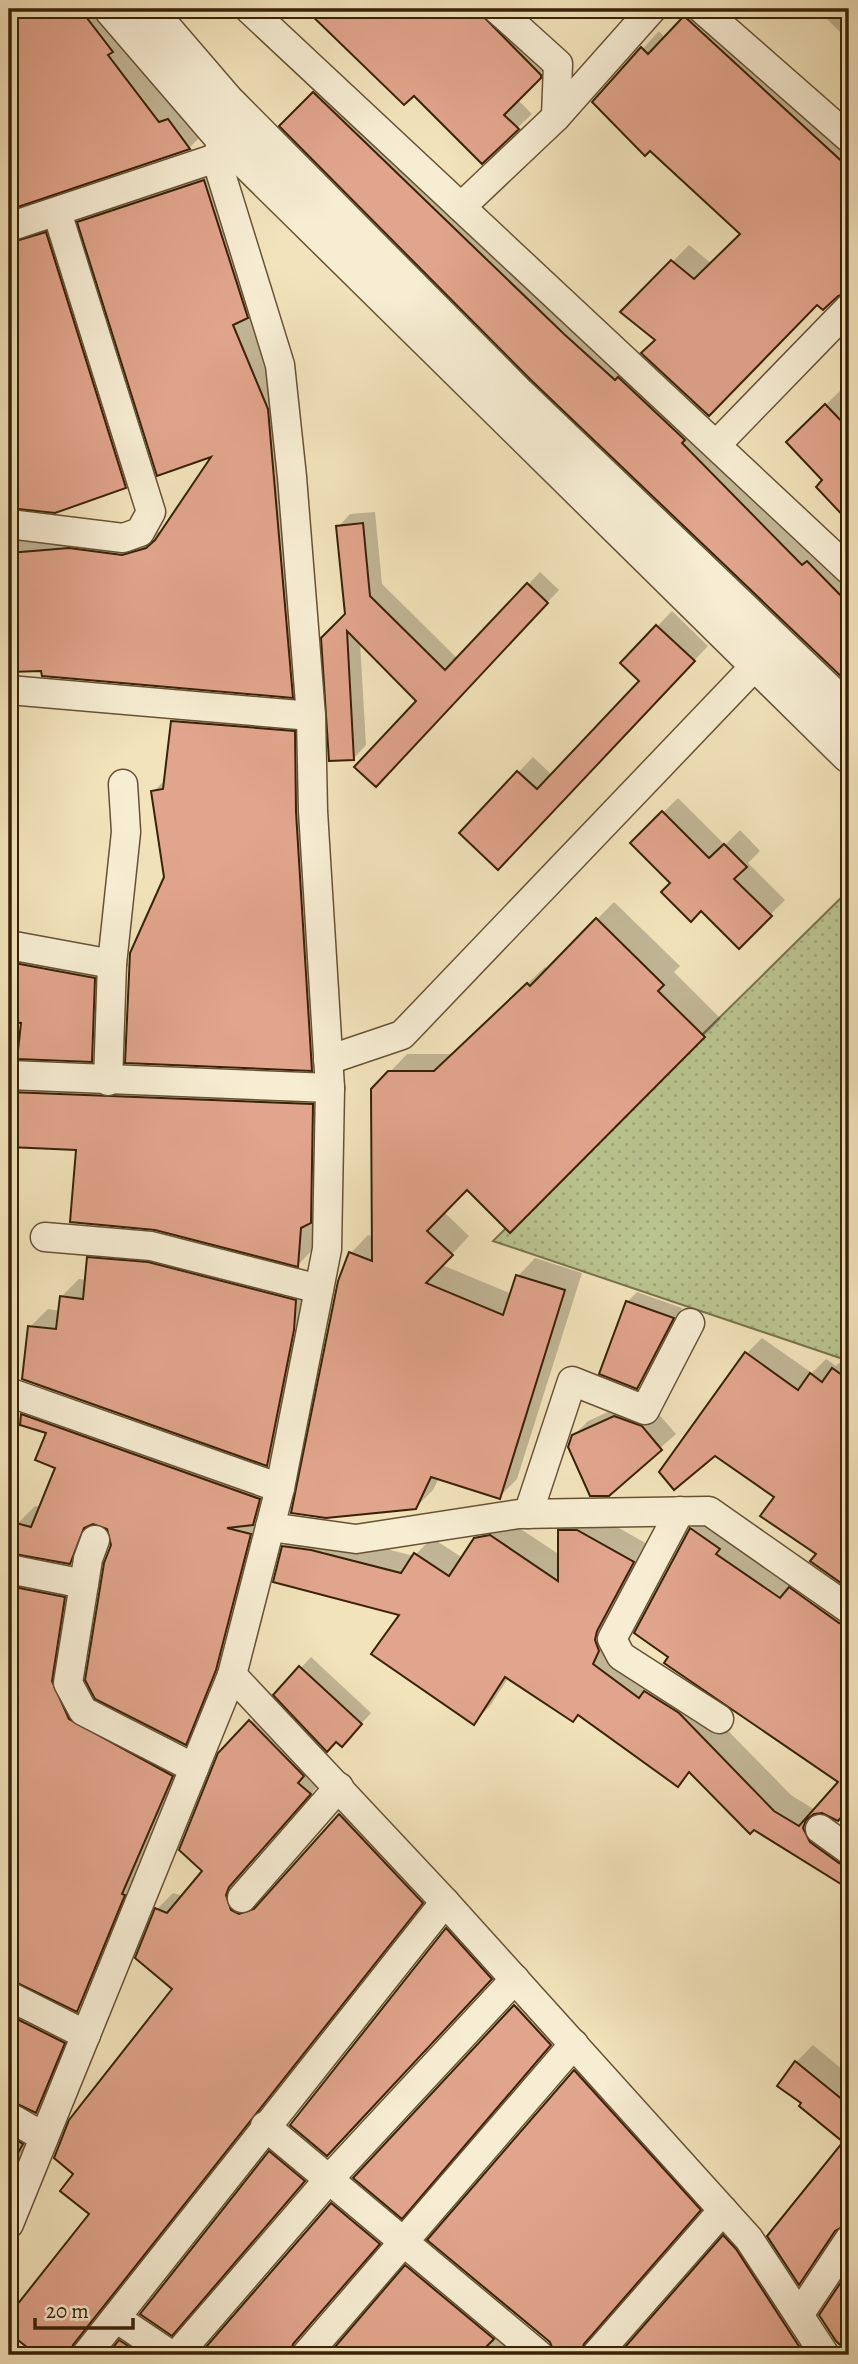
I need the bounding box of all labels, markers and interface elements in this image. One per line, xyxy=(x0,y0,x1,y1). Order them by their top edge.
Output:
scale bar xyxy=(35,2287,133,2331)
text: 20 m xyxy=(46,2297,89,2325)

